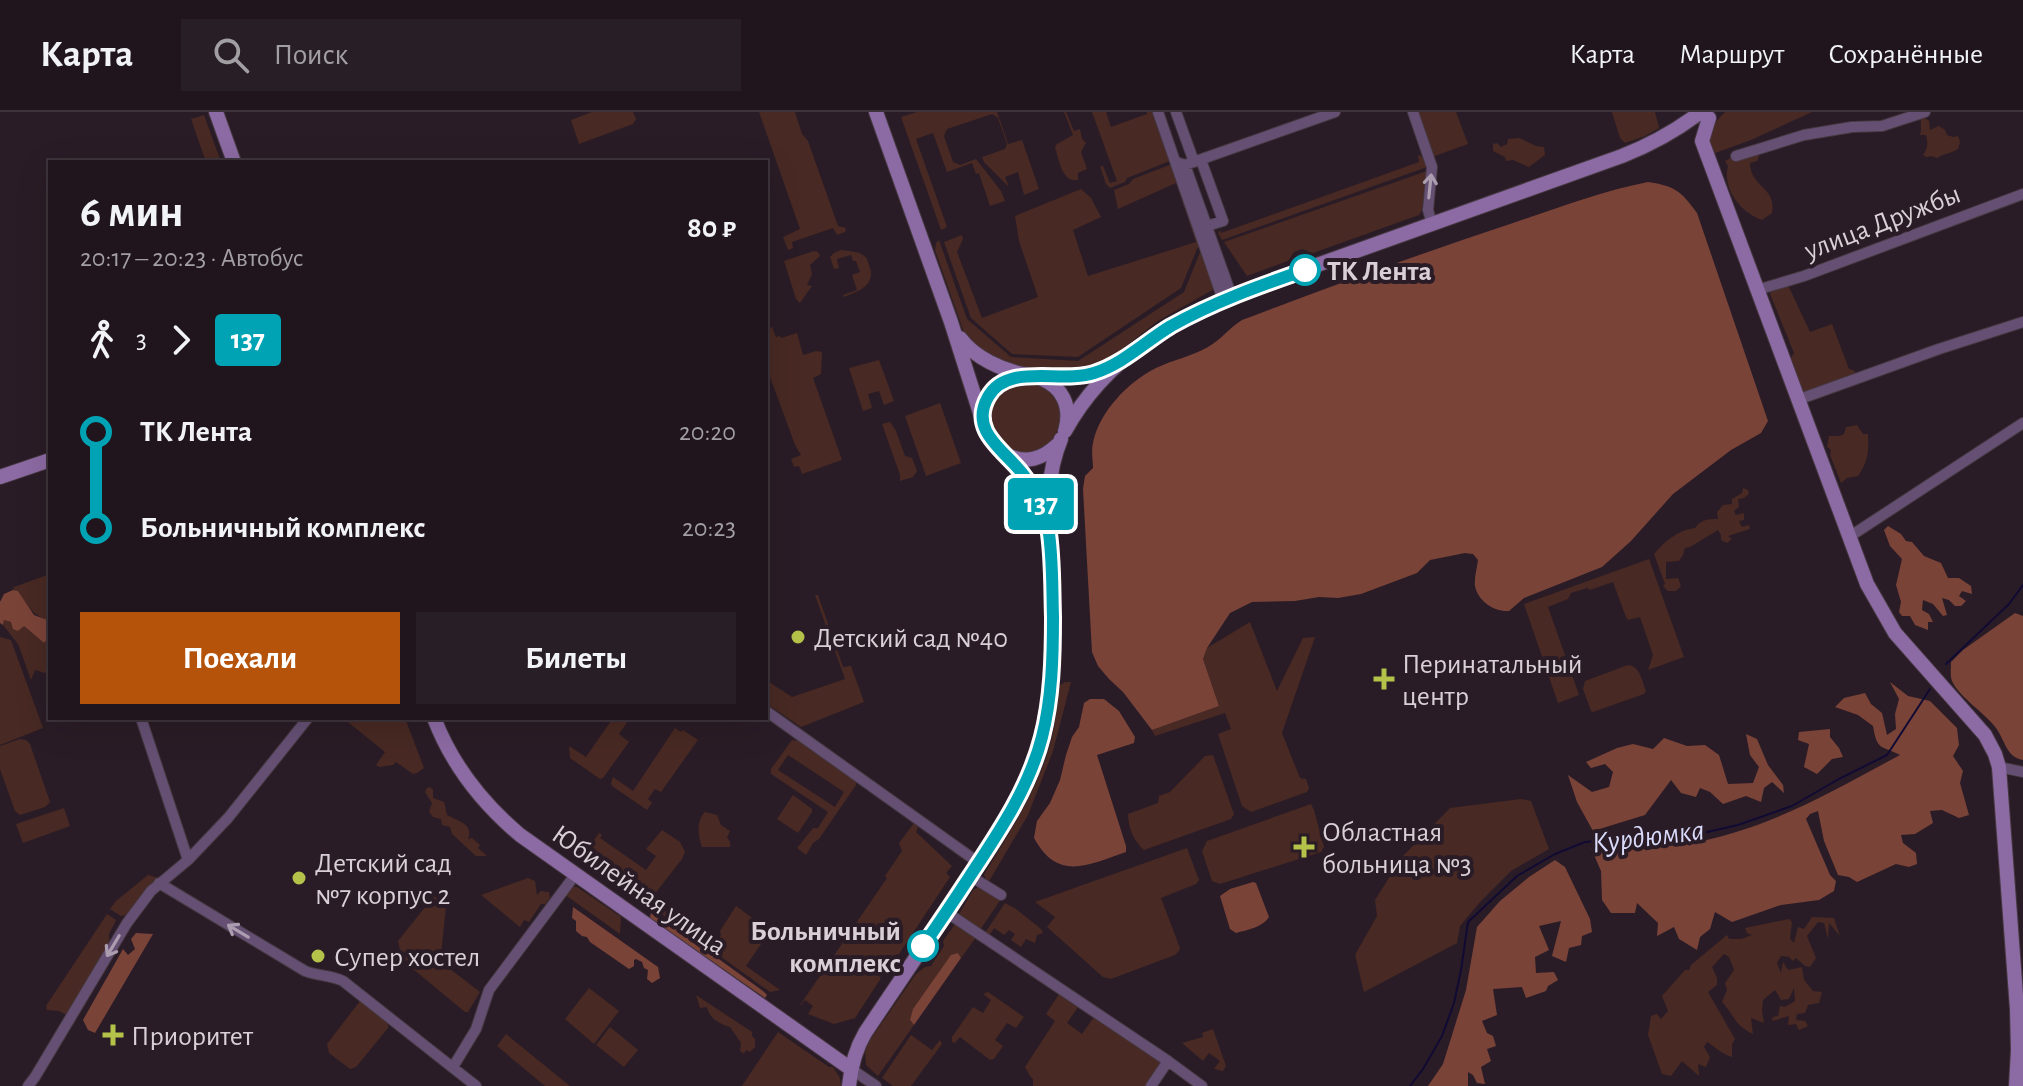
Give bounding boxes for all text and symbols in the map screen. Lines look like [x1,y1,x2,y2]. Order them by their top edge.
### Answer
search box [181,19,741,91]
icon: search [209,33,253,77]
text: Карта [40,36,133,74]
text: Поиск [273,40,348,70]
text: Карта [1569,41,1635,69]
text: Маршрут [1679,41,1784,69]
text: Сохранённые [1828,41,1983,69]
one-way arrow [1423,173,1438,200]
street label: улица Дружбы [1800,180,1964,266]
text: 6 мин [80,191,184,235]
text: 80 ₽ [687,213,736,243]
text: 20:17 – 20:23 · Автобус [80,245,303,271]
marker: ТК Лента [1290,255,1320,285]
place label: ТК Лента [1327,258,1432,286]
icon: walk [80,318,124,362]
icon: forward [159,318,203,362]
text: 137 [231,326,265,354]
text: 3 [136,327,147,353]
text: ТК Лента [140,417,252,447]
text: 20:20 [679,419,736,445]
line badge: 137 [995,478,1087,530]
text: 137 [1024,490,1058,518]
text: Больничный комплекс [140,513,426,543]
text: 20:23 [682,515,736,541]
button: Поехали [80,612,400,704]
button: Билеты [416,612,736,704]
place label: Детский сад №40 [814,625,1008,653]
marker: Детский сад №40 [789,628,807,646]
place label: Перинатальный центр [1402,651,1583,711]
marker: Перинатальный центр [1373,668,1395,690]
water label: Курдюмка [1590,815,1706,859]
place label: Областная больница №3 [1322,819,1472,879]
street label: Юбилейная улица [547,820,731,961]
marker: Областная больница №3 [1293,836,1315,858]
place label: Детский сад №7 корпус 2 [315,850,452,910]
marker: Детский сад №7 корпус 2 [290,869,308,887]
place label: Больничный комплекс [750,918,901,978]
one-way arrow [227,923,250,939]
marker: Больничный комплекс [908,931,938,961]
one-way arrow [105,934,121,957]
place label: Супер хостел [334,944,480,972]
marker: Супер хостел [309,947,327,965]
place label: Приоритет [131,1023,254,1051]
marker: Приоритет [102,1024,124,1046]

